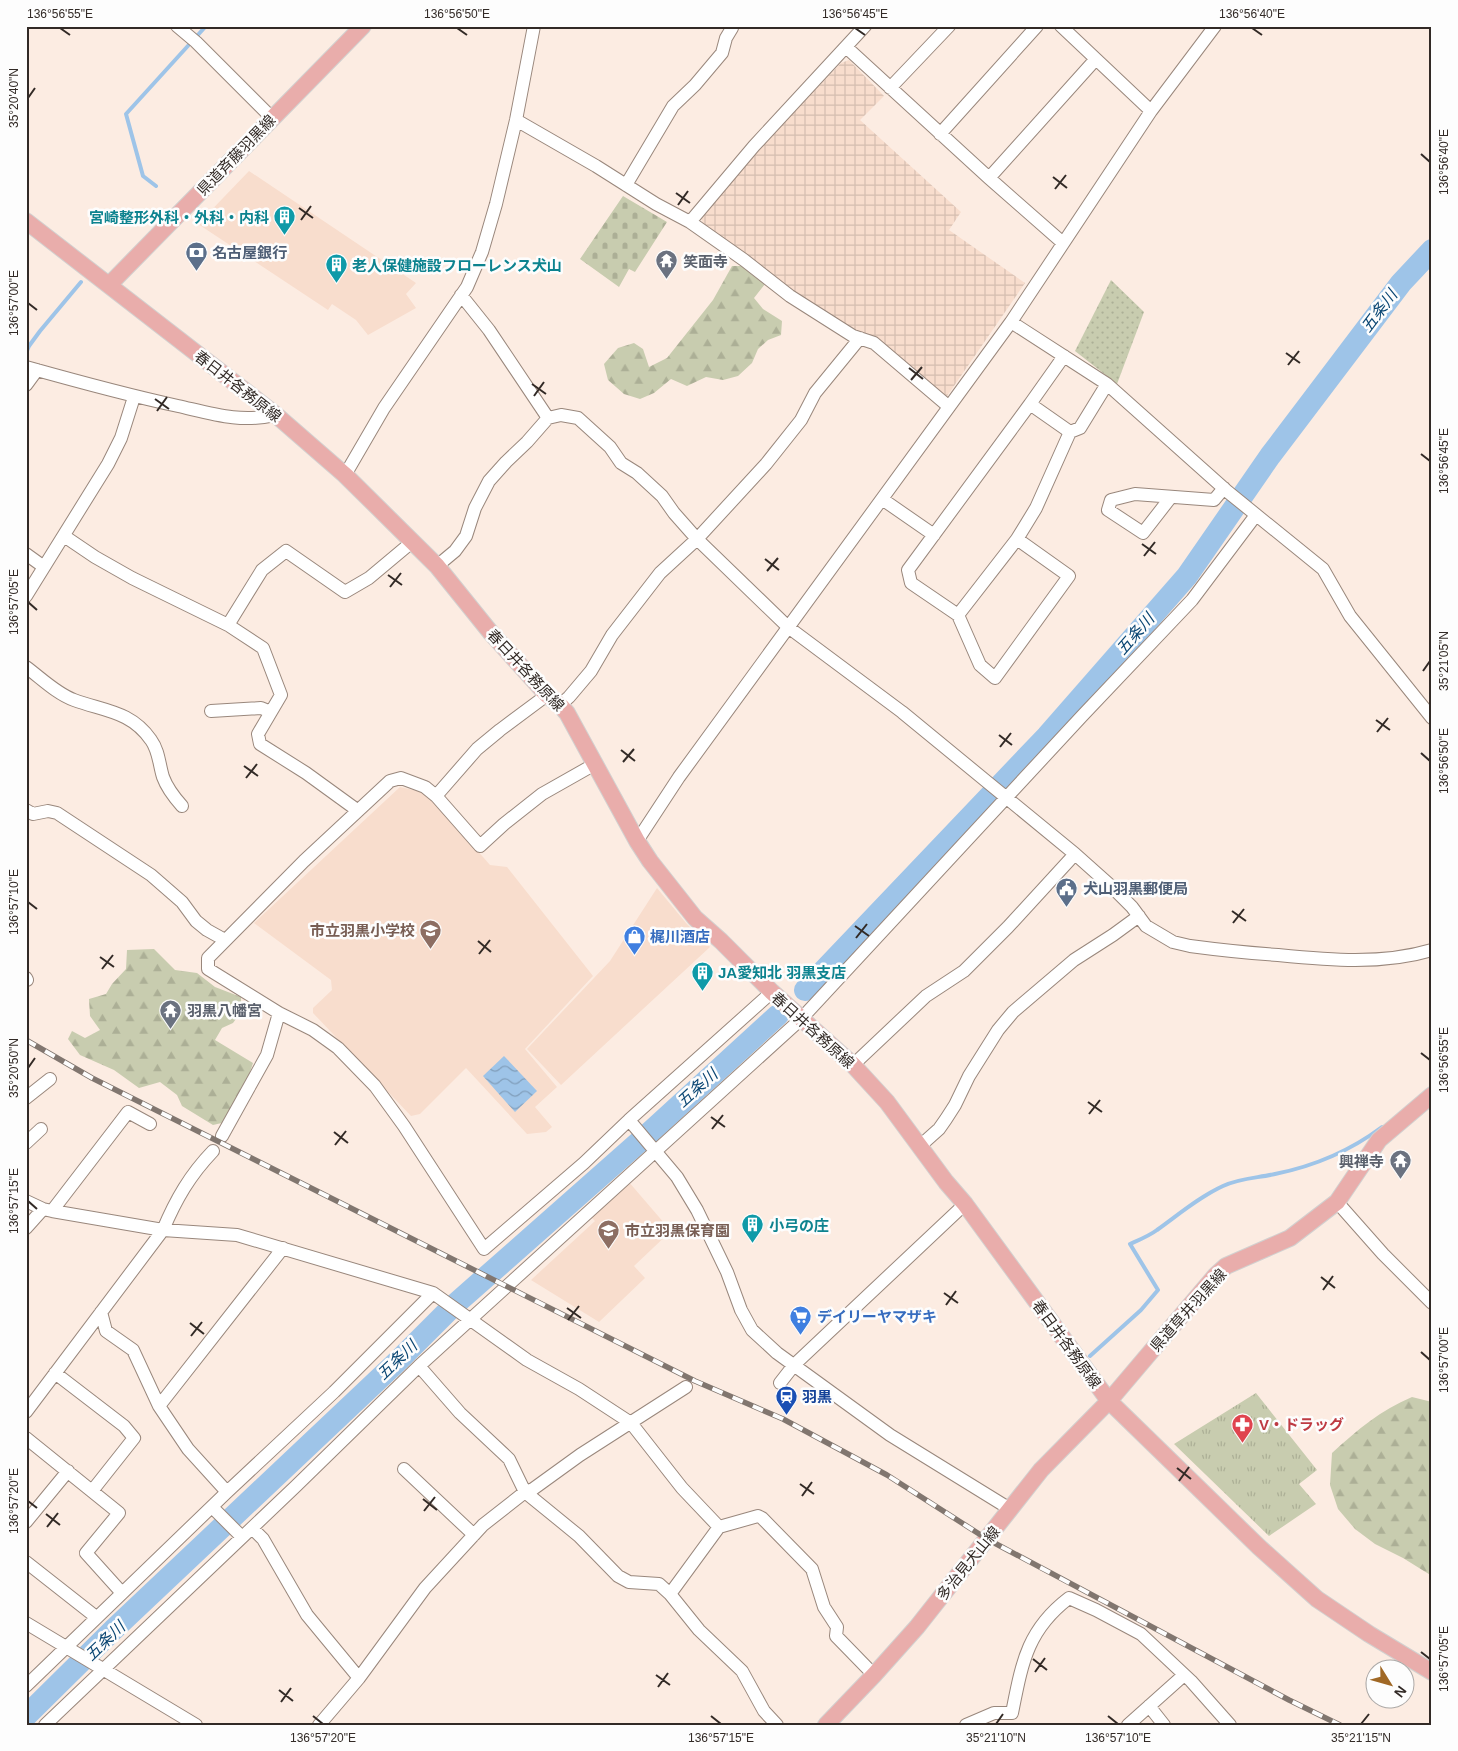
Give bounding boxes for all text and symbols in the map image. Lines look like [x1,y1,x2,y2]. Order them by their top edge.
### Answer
text: 136°56'55"E [27,7,93,21]
text: 136°56'50"E [424,7,490,21]
text: 136°56'45"E [822,7,888,21]
text: 136°56'40"E [1219,7,1285,21]
text: 35°20'40"N [7,68,21,128]
street label: 県道斉藤羽黒線 [193,111,279,199]
text: 136°56'40"E [1437,129,1451,195]
building icon: 宮崎整形外科・外科・内科 [273,205,297,236]
place label: 宮崎整形外科・外科・内科 [89,209,269,226]
bank icon: 名古屋銀行 [184,240,208,271]
place label: 名古屋銀行 [212,244,287,261]
temple icon: 笑面寺 [655,249,679,280]
building icon: 老人保健施設フローレンス犬山 [324,253,348,284]
place label: 笑面寺 [683,253,728,270]
place label: 老人保健施設フローレンス犬山 [352,257,562,274]
text: 136°57'00"E [7,270,21,336]
water label: 五条川 [1358,285,1401,335]
street label: 春日井各務原線 [191,347,285,425]
text: 136°56'45"E [1437,428,1451,494]
text: 136°57'05"E [7,569,21,635]
water label: 五条川 [1113,609,1158,658]
street label: 春日井各務原線 [484,626,568,714]
text: 35°21'05"N [1437,631,1451,691]
text: 136°56'50"E [1437,728,1451,794]
text: 136°57'10"E [7,869,21,935]
public building icon: 犬山羽黒郵便局 [1055,876,1079,907]
place label: 犬山羽黒郵便局 [1083,880,1188,897]
school or university icon: 市立羽黒小学校 [419,918,443,949]
place label: 市立羽黒小学校 [310,922,415,939]
shop icon: 梶川酒店 [622,924,646,955]
place label: 梶川酒店 [650,928,710,945]
building icon: JA愛知北 羽黒支店 [690,960,714,991]
place label: JA愛知北 羽黒支店 [718,964,846,981]
street label: 春日井各務原線 [768,989,858,1071]
temple icon: 羽黒八幡宮 [159,998,183,1029]
place label: 羽黒八幡宮 [187,1002,262,1019]
text: 136°56'55"E [1437,1027,1451,1093]
text: 35°20'50"N [7,1038,21,1098]
water label: 五条川 [673,1064,722,1110]
temple icon: 興禅寺 [1388,1149,1412,1180]
place label: 興禅寺 [1339,1153,1384,1170]
text: 136°57'15"E [7,1168,21,1234]
building icon: 小弓の庄 [741,1213,765,1244]
place label: 小弓の庄 [769,1217,829,1234]
school or university icon: 市立羽黒保育園 [597,1218,621,1249]
place label: 市立羽黒保育園 [625,1222,730,1239]
street label: 県道草井羽黒線 [1147,1265,1229,1355]
street label: 春日井各務原線 [1029,1297,1105,1391]
supermarket icon: デイリーヤマザキ [789,1304,813,1335]
place label: デイリーヤマザキ [817,1308,937,1325]
text: 136°57'00"E [1437,1327,1451,1393]
water label: 五条川 [374,1336,422,1383]
station icon: 羽黒 [774,1384,798,1415]
place label: 羽黒 [802,1388,832,1405]
pharmacy icon: V・ドラッグ [1231,1412,1255,1443]
place label: V・ドラッグ [1259,1416,1344,1433]
text: 136°57'20"E [7,1468,21,1534]
street label: 多治見犬山線 [933,1523,1003,1603]
water label: 五条川 [82,1617,130,1664]
text: 136°57'05"E [1437,1626,1451,1692]
north arrow [1366,1658,1416,1708]
text: N [1391,1683,1410,1701]
text: 136°57'20"E [290,1731,356,1745]
text: 136°57'15"E [688,1731,754,1745]
text: 35°21'10"N [966,1731,1026,1745]
text: 136°57'10"E [1085,1731,1151,1745]
text: 35°21'15"N [1331,1731,1391,1745]

